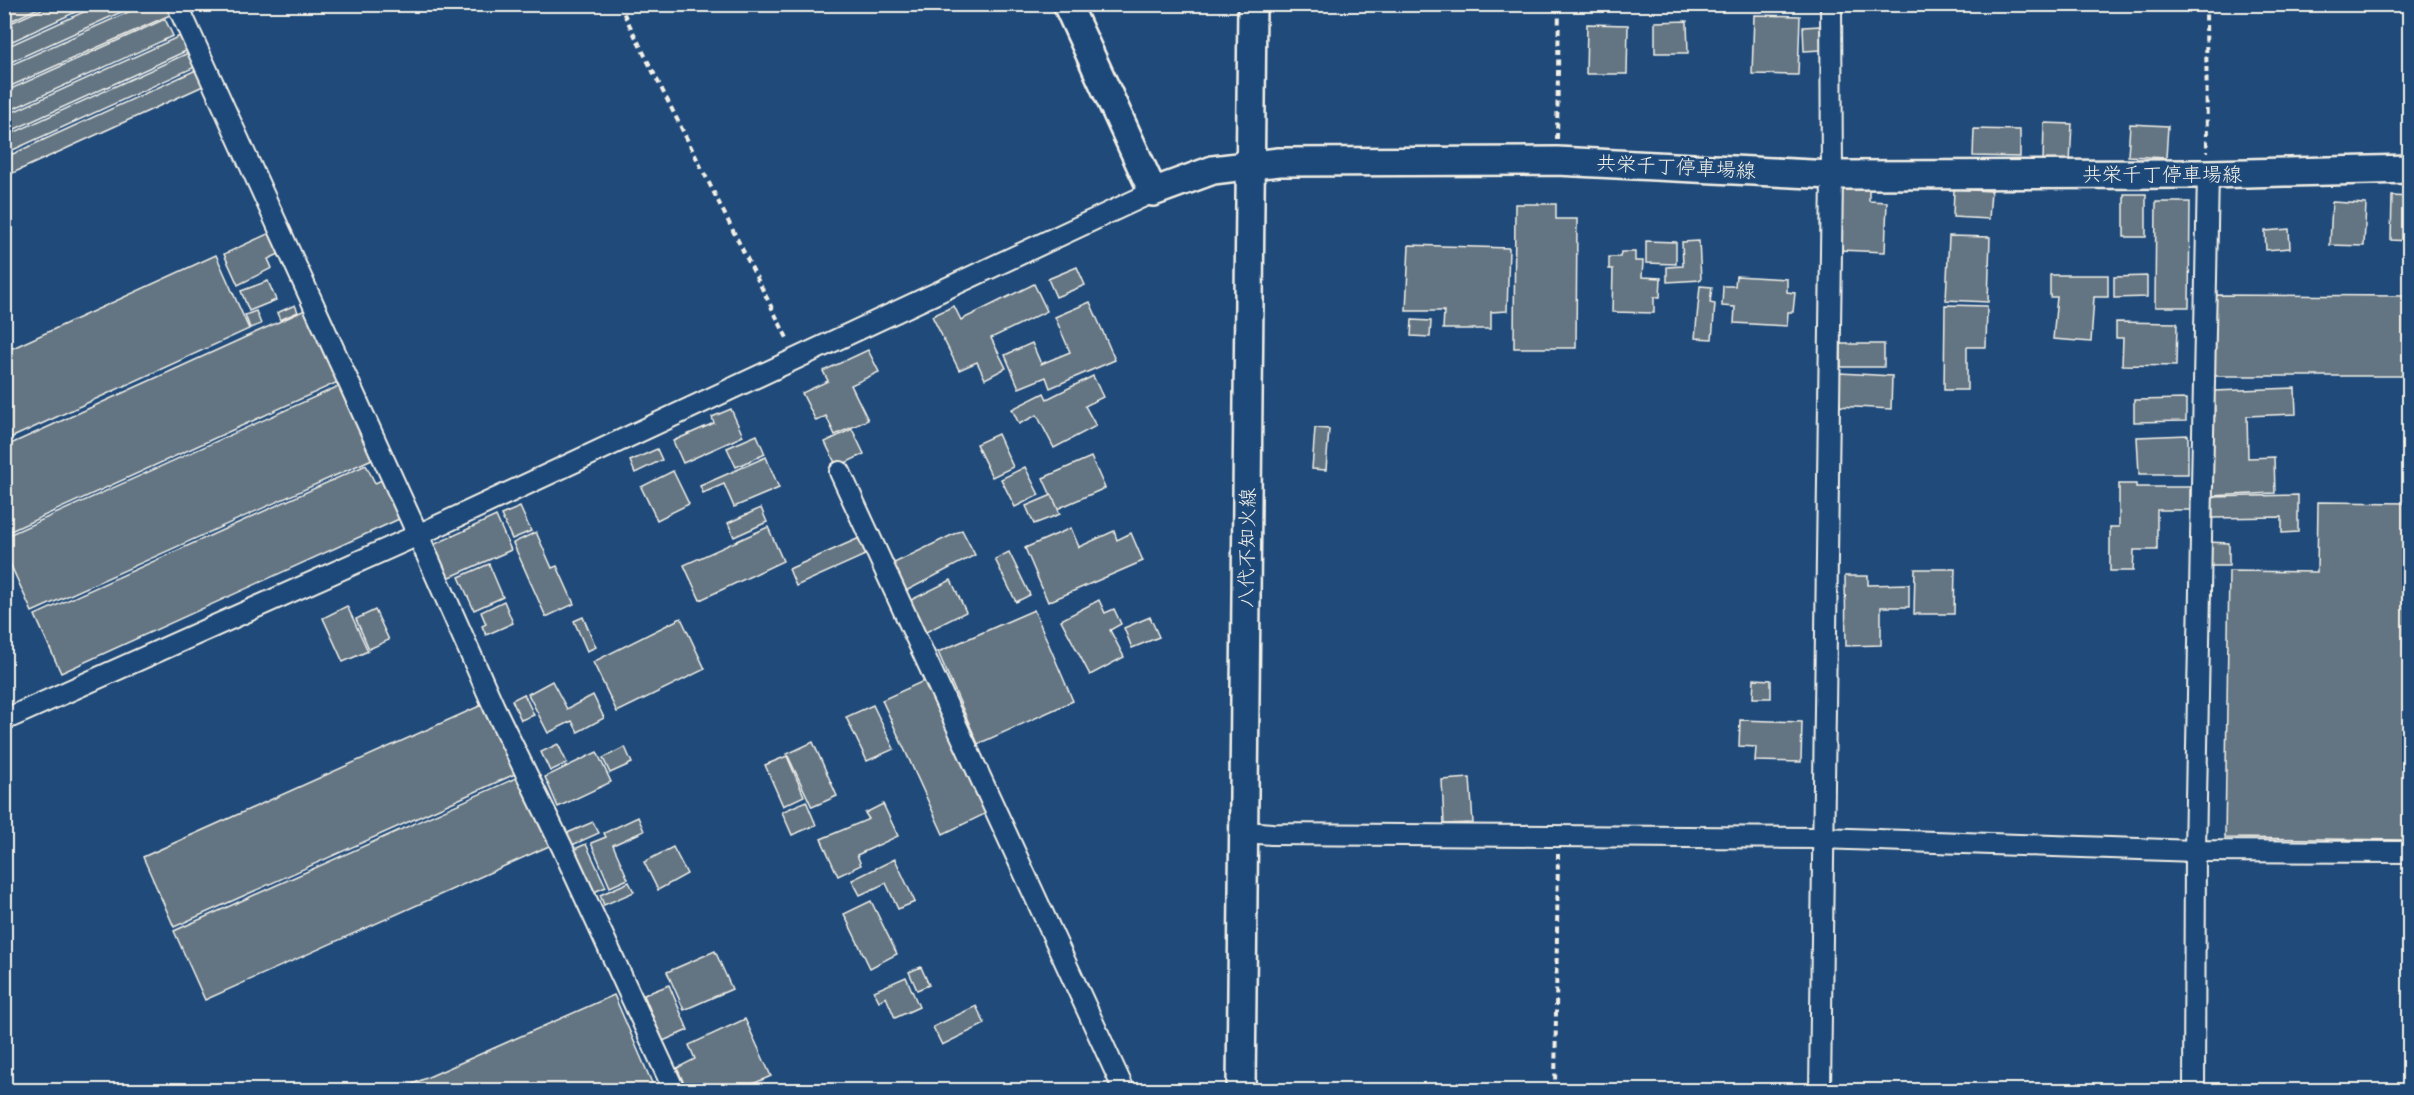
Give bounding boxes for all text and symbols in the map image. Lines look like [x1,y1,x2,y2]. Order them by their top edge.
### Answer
street label: 共栄千丁停車場線 [1596,151,1756,183]
street label: 共栄千丁停車場線 [2082,163,2242,186]
street label: 八代不知火線 [1234,488,1260,608]

